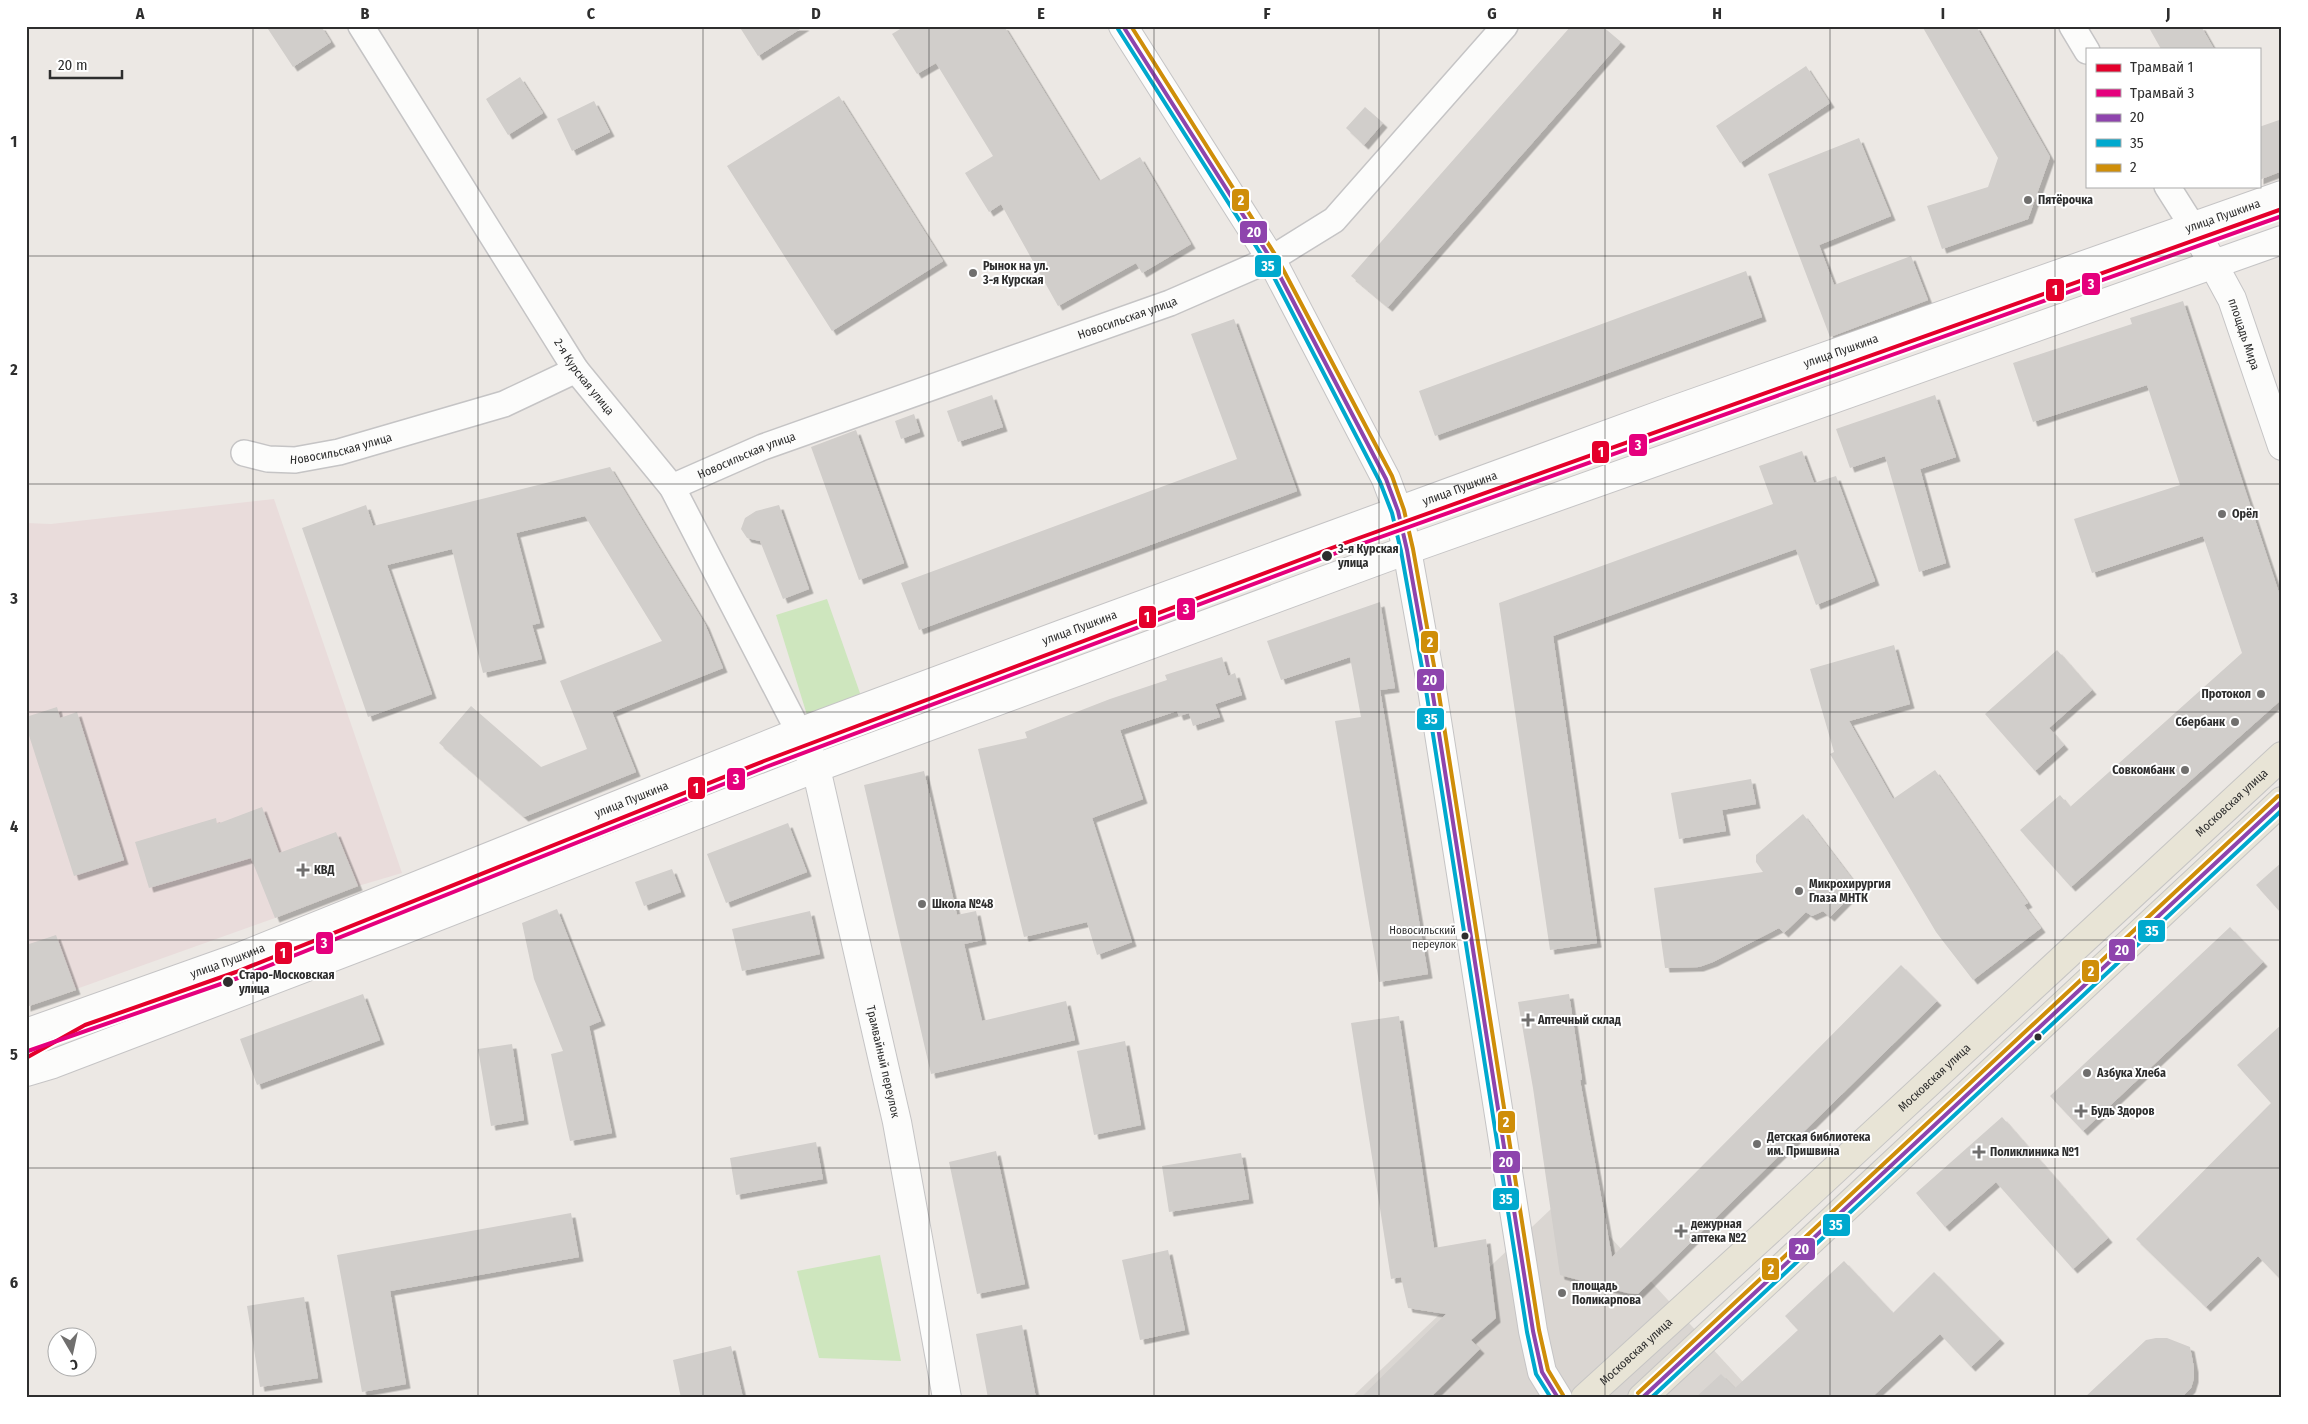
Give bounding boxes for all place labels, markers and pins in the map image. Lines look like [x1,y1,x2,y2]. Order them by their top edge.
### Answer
place label: Пятёрочка [2038,193,2093,207]
marker: Пятёрочка [2022,194,2034,206]
place label: Рынок на ул. 3-я Курская [982,259,1048,287]
marker: Рынок на ул. 3-я Курская [967,267,979,279]
place label: Орёл [2232,507,2258,521]
marker: Орёл [2216,508,2228,520]
place label: 3-я Курская улица [1337,542,1399,570]
marker: 3-я Курская улица [1320,549,1334,563]
place label: Протокол [2202,687,2251,701]
marker: Протокол [2255,688,2267,700]
place label: Сбербанк [2176,715,2226,729]
marker: Сбербанк [2229,716,2241,728]
place label: Совкомбанк [2112,763,2176,777]
marker: Совкомбанк [2179,764,2191,776]
marker: КВД [296,863,310,877]
place label: КВД [314,863,335,877]
place label: Микрохирургия Глаза МНТК [1809,877,1891,905]
marker: Микрохирургия Глаза МНТК [1793,885,1805,897]
place label: Школа №48 [932,897,994,911]
marker: Школа №48 [916,898,928,910]
place label: Новосильский переулок [1389,924,1457,951]
marker: Новосильский переулок [1460,931,1470,941]
place label: Старо-Московская улица [238,968,335,996]
marker: Старо-Московская улица [221,975,235,989]
place label: Аптечный склад [1537,1013,1621,1027]
marker: Аптечный склад [1522,1014,1534,1026]
unlabelled marker [2033,1032,2043,1042]
place label: Азбука Хлеба [2096,1066,2166,1080]
marker: Азбука Хлеба [2081,1067,2093,1079]
place label: Будь Здоров [2091,1104,2155,1118]
marker: Будь Здоров [2075,1105,2087,1117]
place label: Детская библиотека им. Пришвина [1766,1130,1871,1158]
marker: Детская библиотека им. Пришвина [1751,1138,1763,1150]
marker: Поликлиника №1 [1972,1145,1986,1159]
place label: Поликлиника №1 [1990,1145,2079,1159]
place label: дежурная аптека №2 [1690,1217,1747,1245]
marker: дежурная аптека №2 [1675,1225,1687,1237]
place label: площадь Поликарпова [1572,1279,1641,1307]
marker: площадь Поликарпова [1556,1287,1568,1299]

